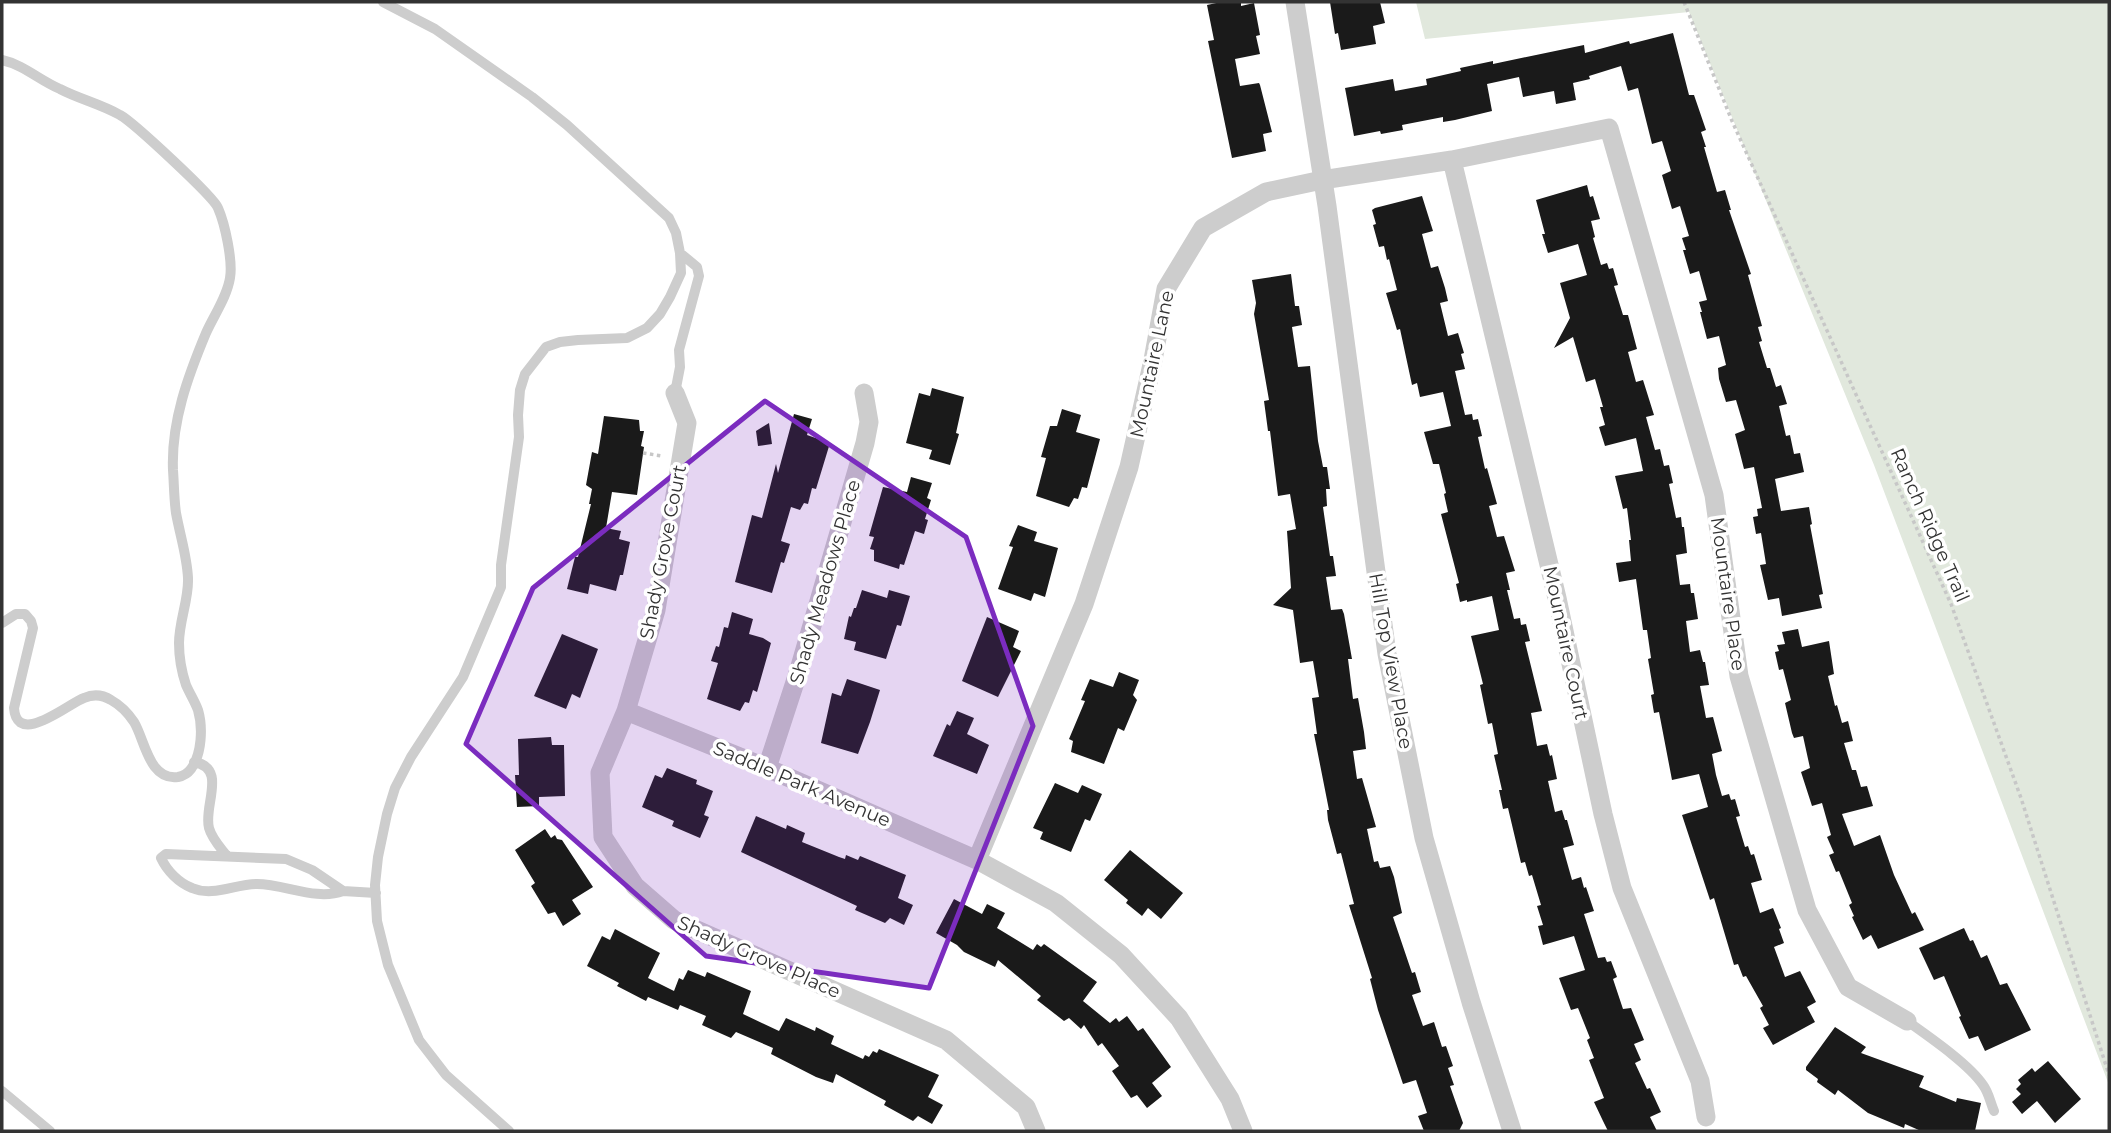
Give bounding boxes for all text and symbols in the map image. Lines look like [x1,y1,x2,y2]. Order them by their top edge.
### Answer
street label: Mountaire Lane [1125,288,1179,440]
street label: Ranch Ridge Trail [1886,444,1974,606]
street label: Shady Grove Court [635,462,691,641]
street label: Shady Meadows Place [785,477,865,687]
street label: Mountaire Place [1706,516,1750,672]
street label: Mountaire Court [1538,564,1594,722]
street label: Hill Top View Place [1364,571,1418,751]
street label: Saddle Park Avenue [710,736,894,832]
street label: Shady Grove Place [674,911,844,1003]

